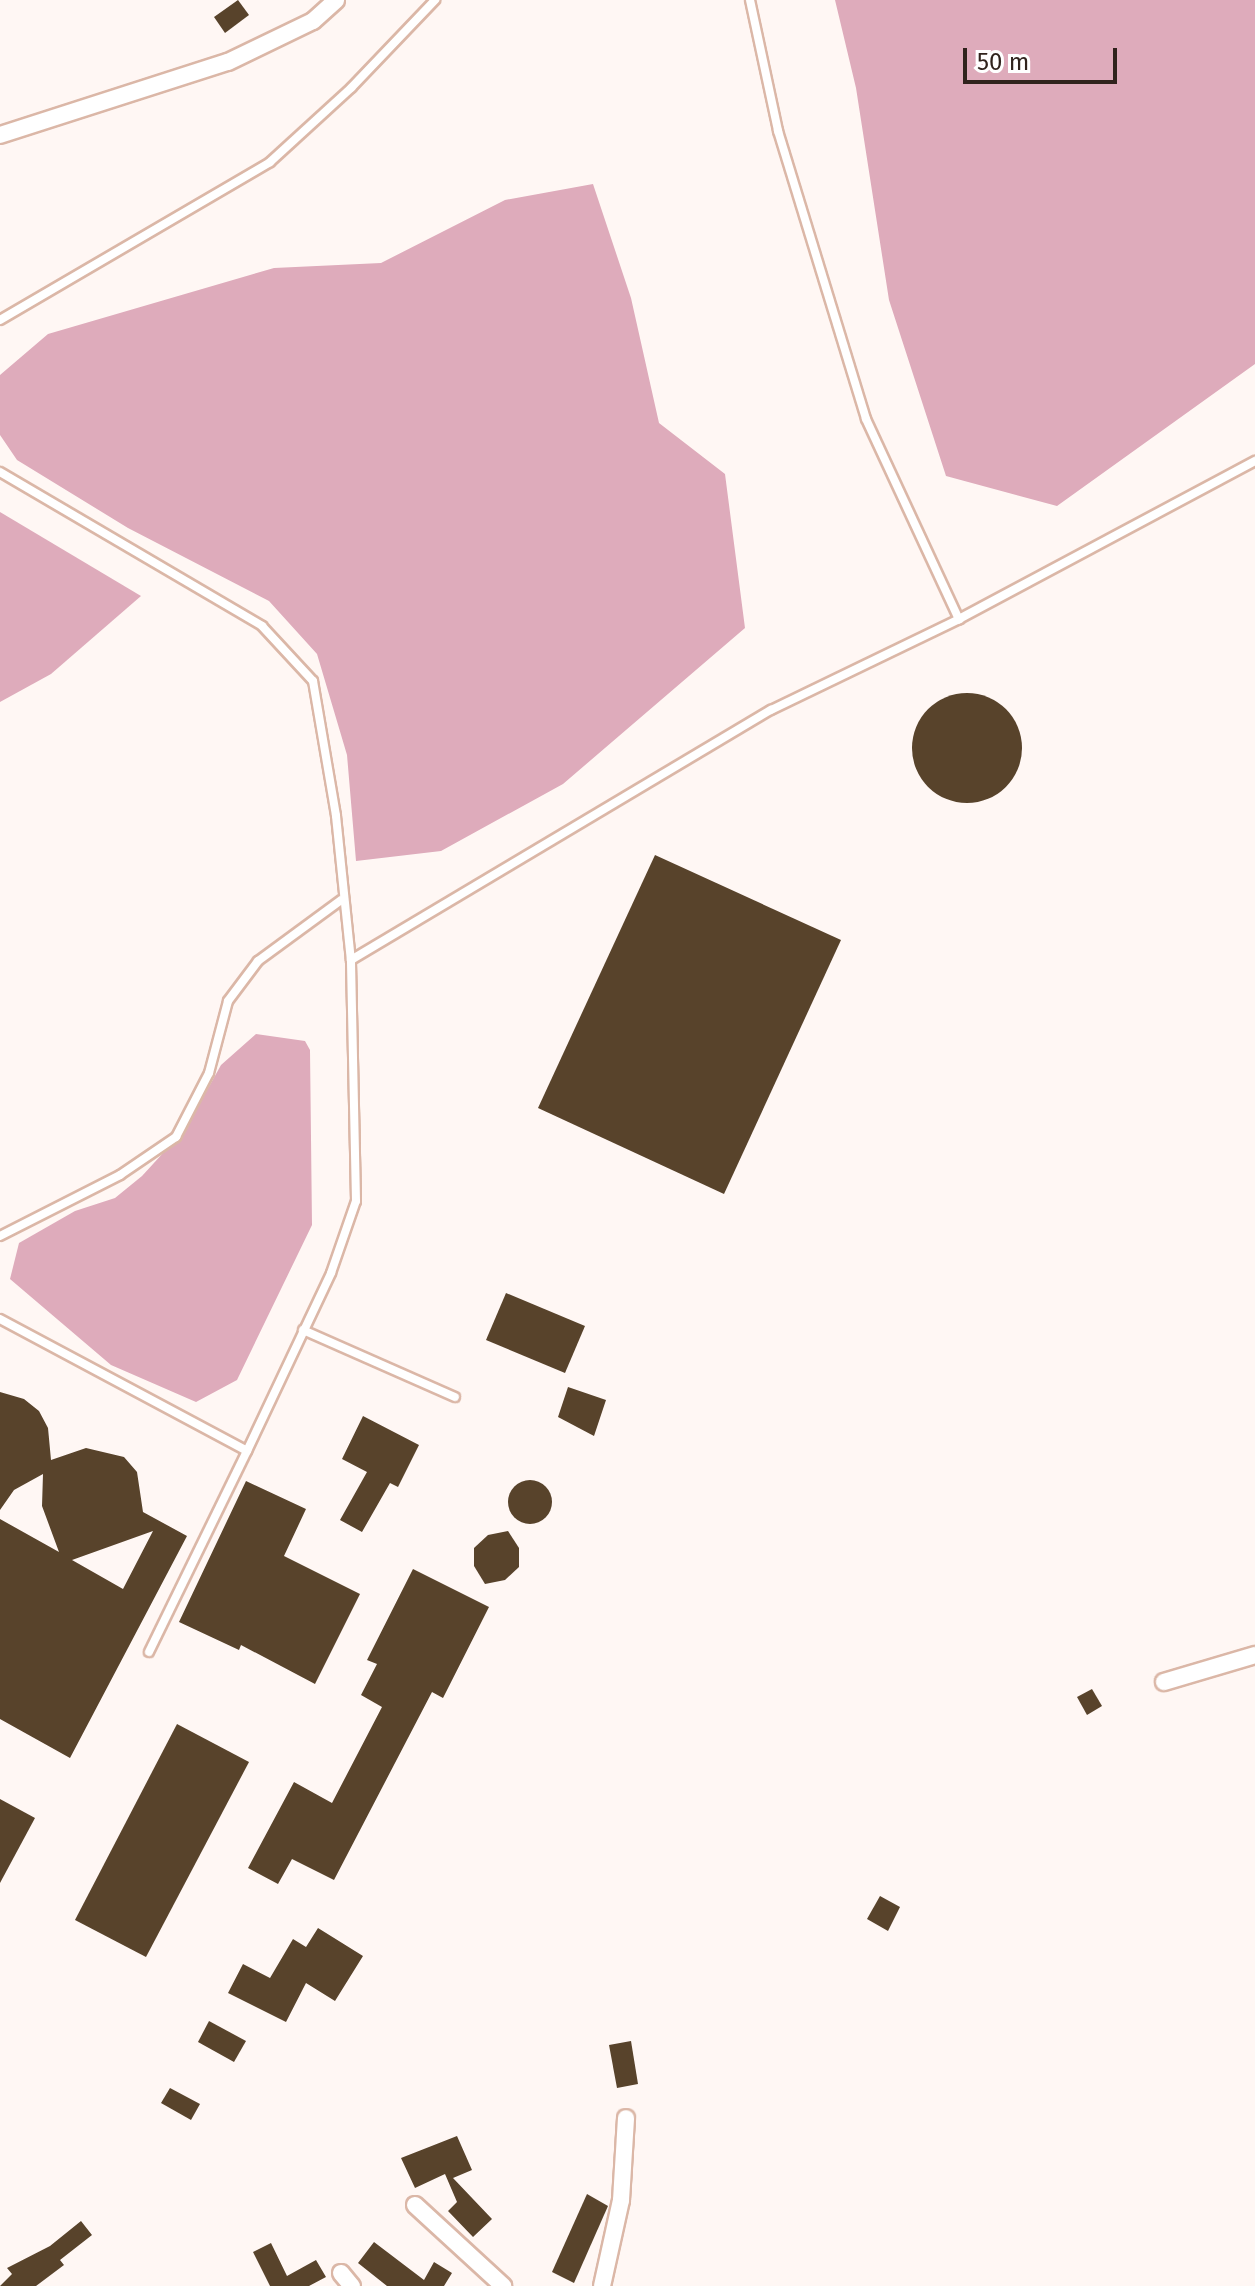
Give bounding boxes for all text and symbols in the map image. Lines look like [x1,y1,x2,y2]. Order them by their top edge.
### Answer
scale bar [967,32,1121,82]
text: 50 m [977,48,1029,76]

